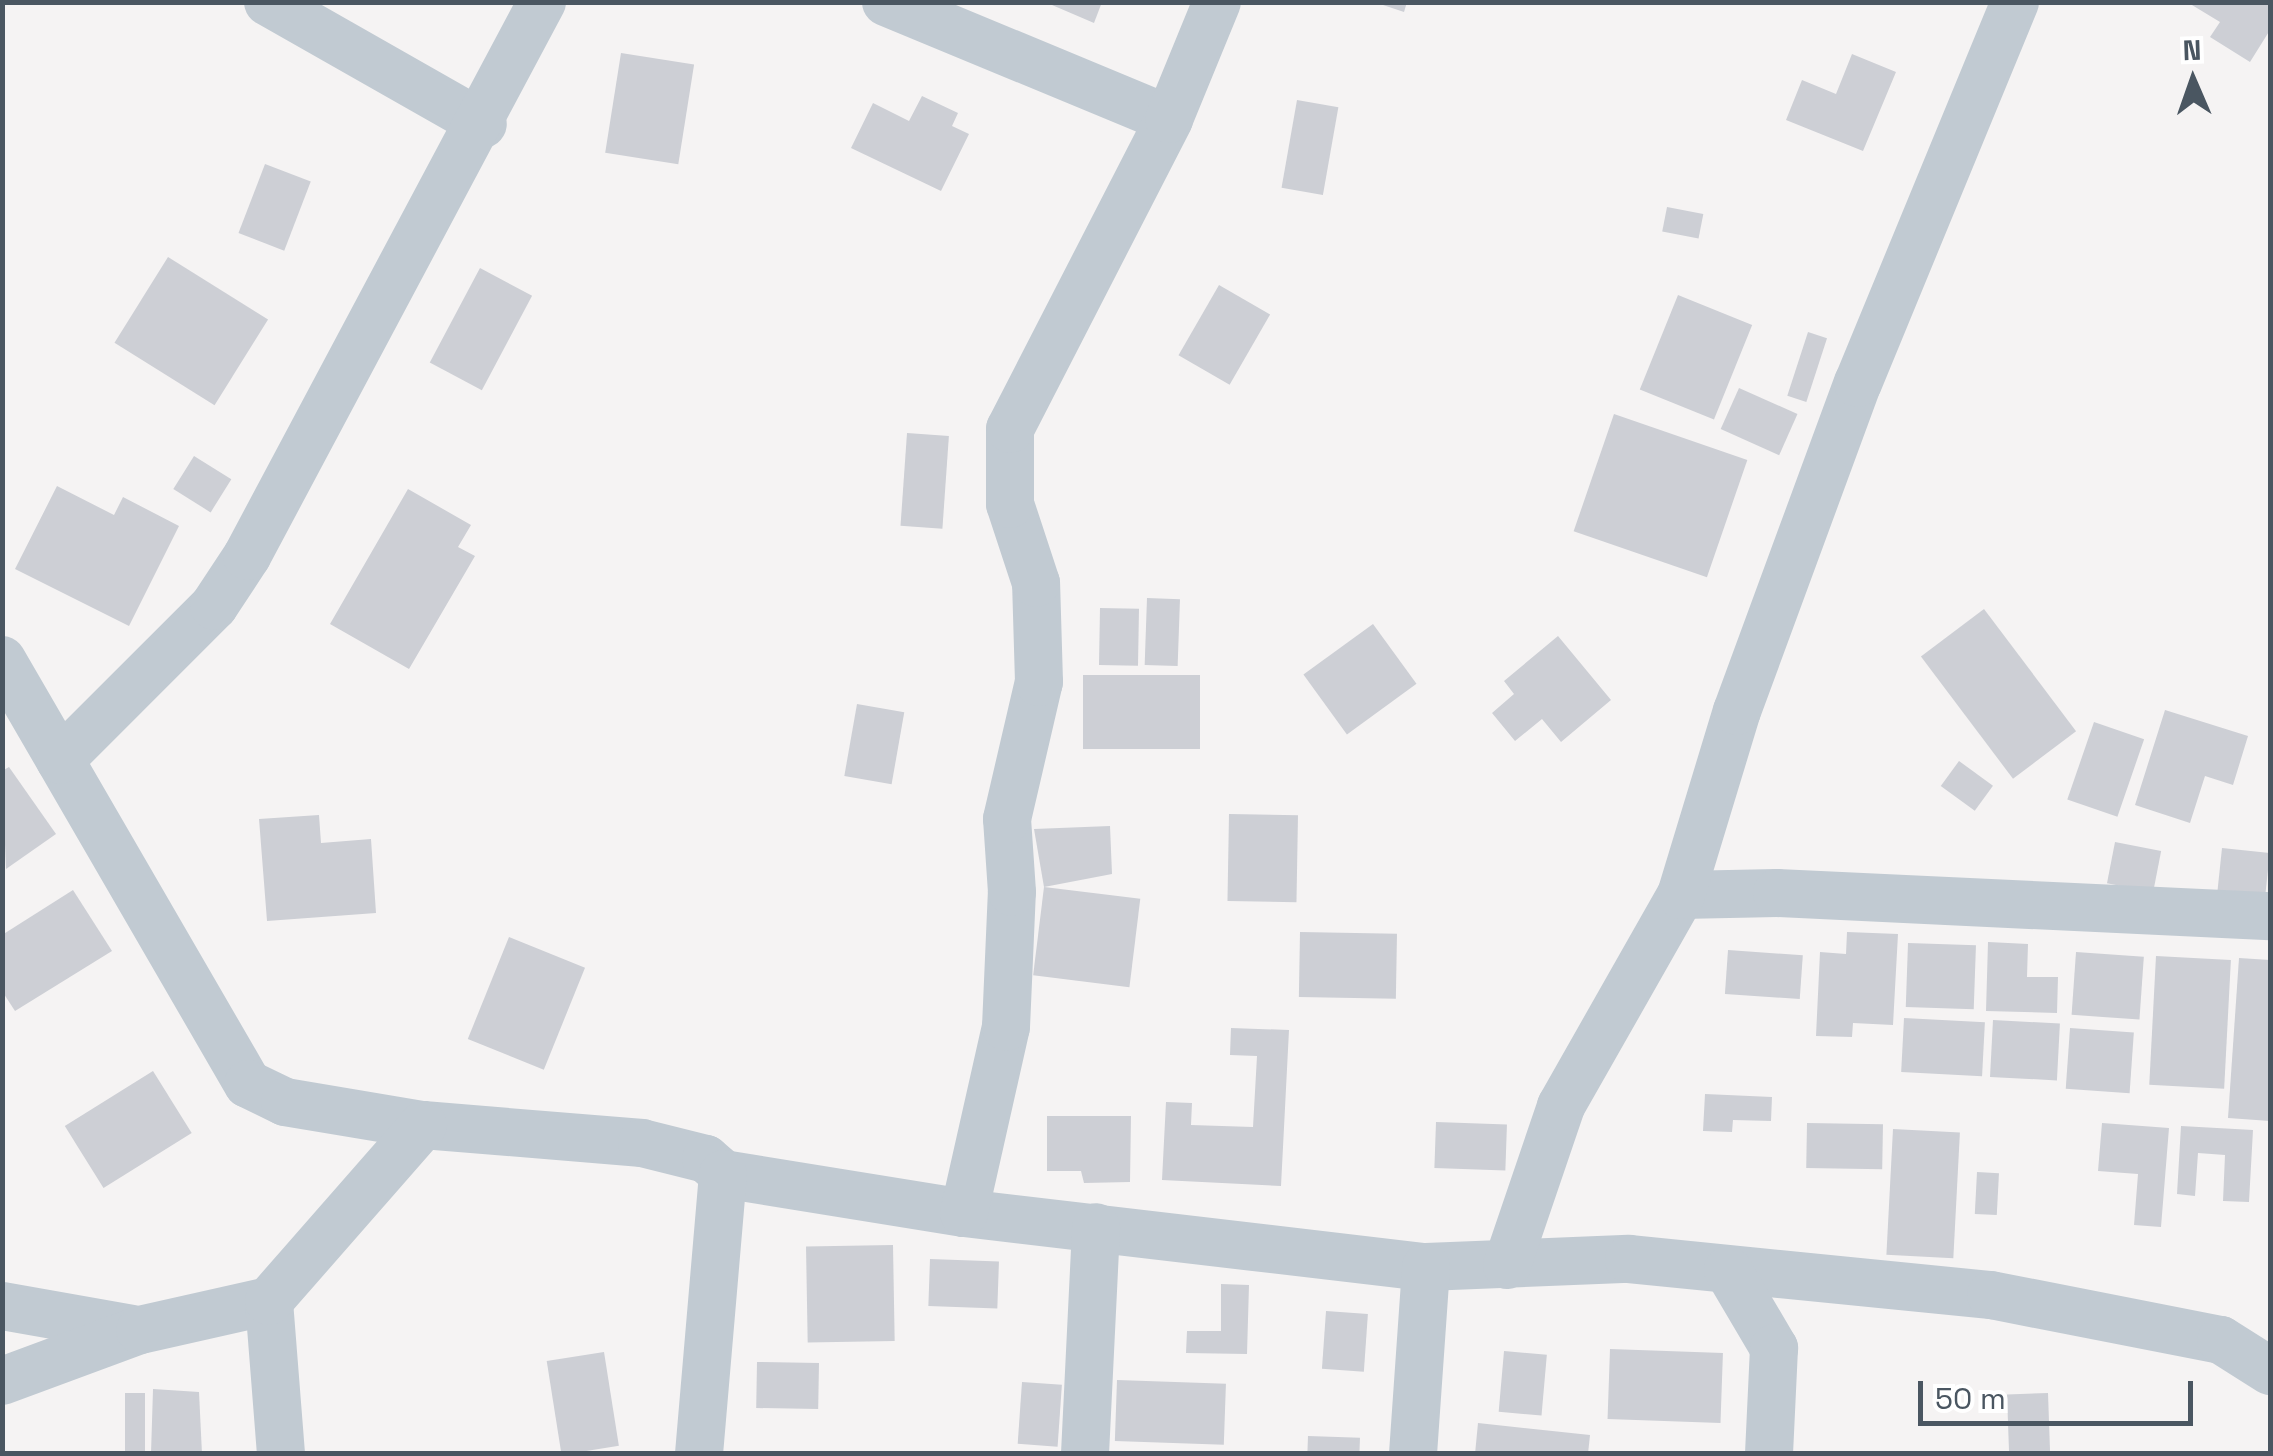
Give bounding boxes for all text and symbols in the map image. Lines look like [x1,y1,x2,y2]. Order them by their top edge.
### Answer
north arrow [2143,30,2243,130]
text: N [2182,32,2202,68]
scale bar [1923,1361,2198,1423]
text: 50 m [1935,1379,2006,1418]

